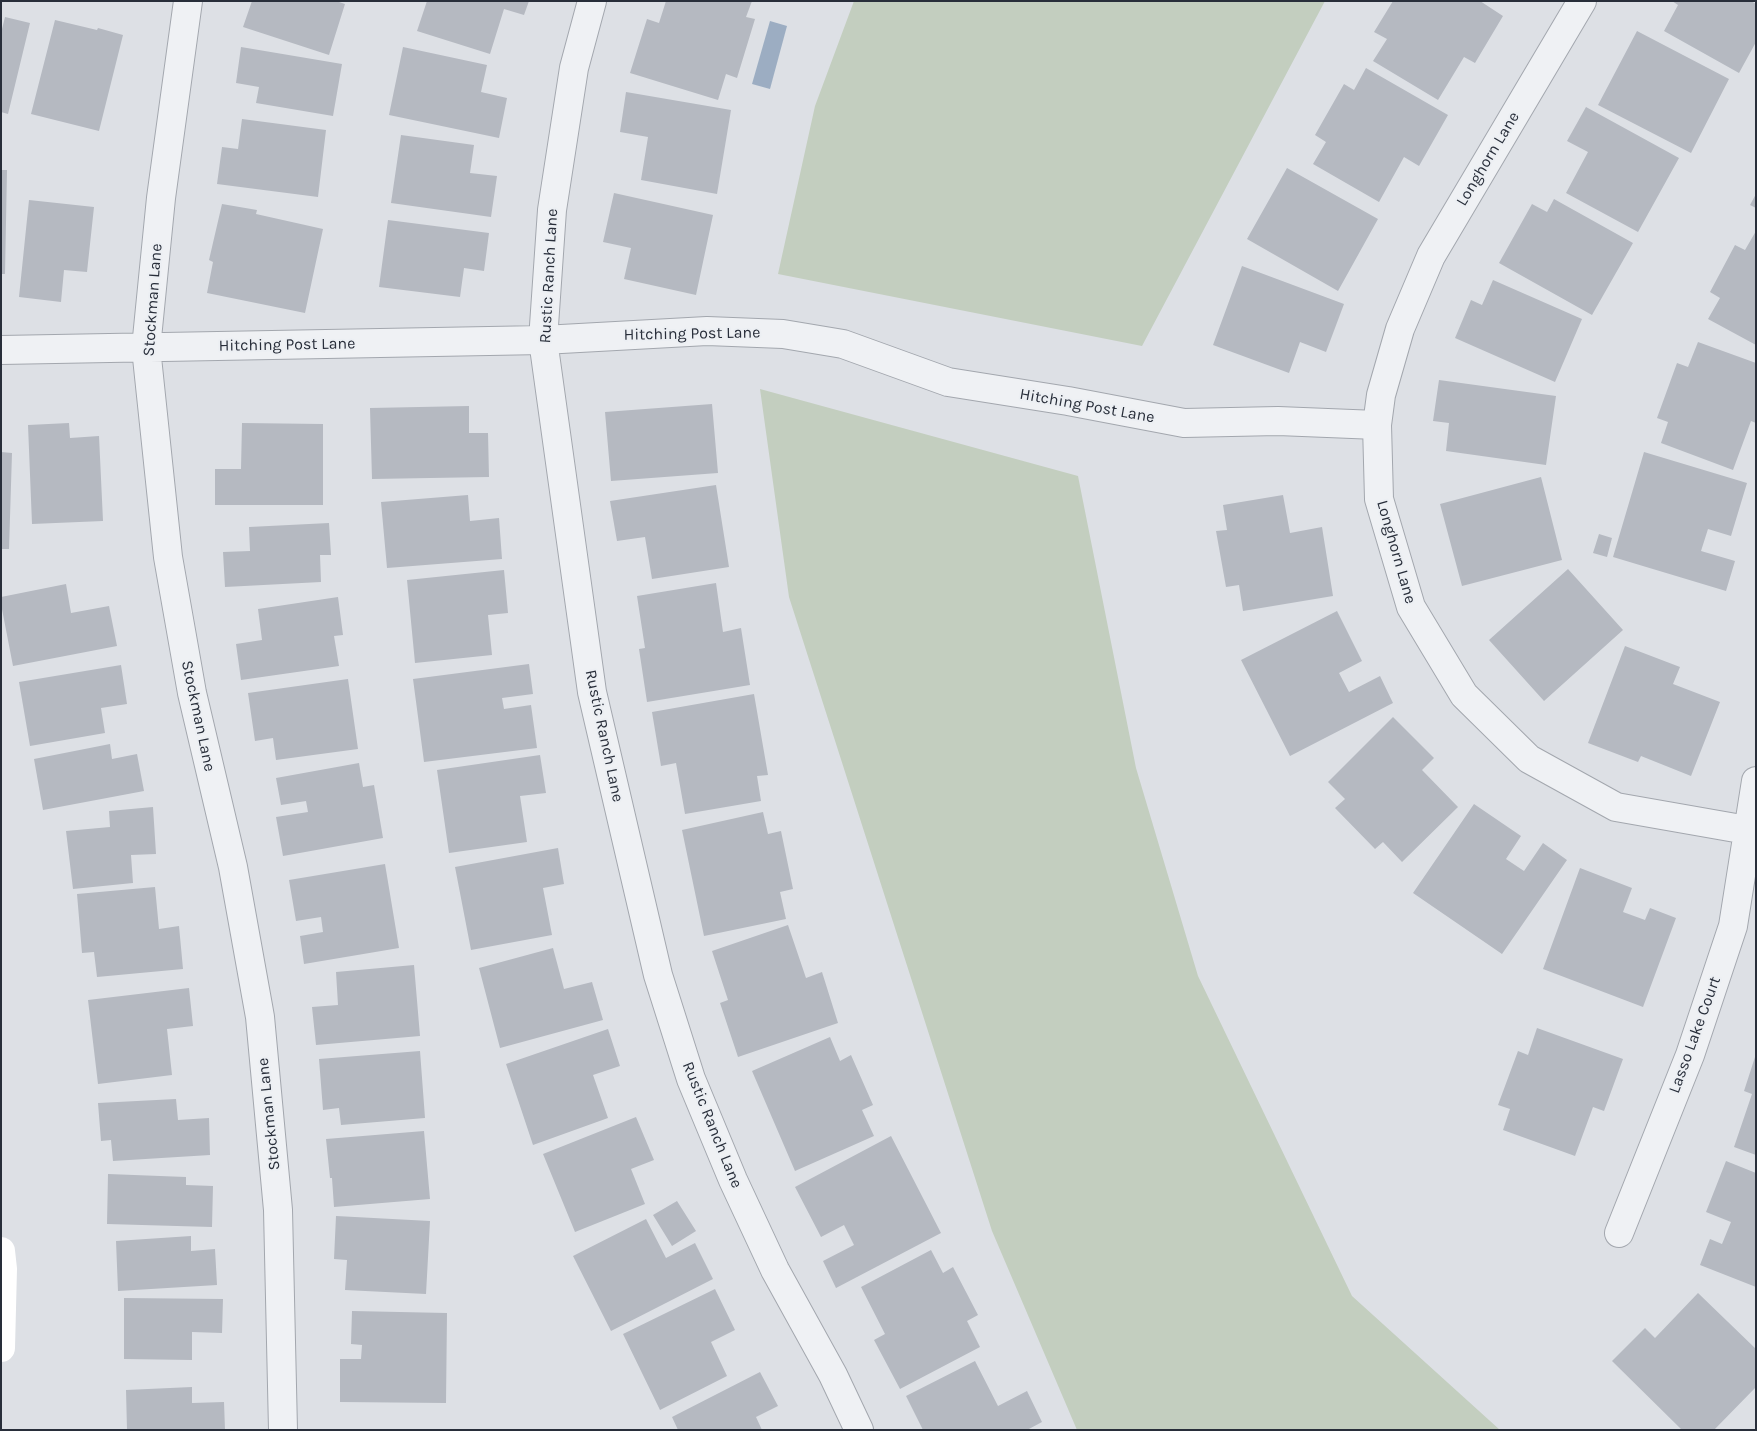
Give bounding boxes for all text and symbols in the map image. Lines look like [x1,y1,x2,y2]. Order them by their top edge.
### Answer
street label: Longhorn Lane [1452,108,1524,210]
street label: Rustic Ranch Lane [536,208,562,344]
street label: Stockman Lane [139,243,167,357]
street label: Hitching Post Lane [624,323,760,345]
street label: Hitching Post Lane [219,334,355,356]
street label: Hitching Post Lane [1018,385,1156,427]
street label: Longhorn Lane [1372,498,1420,606]
street label: Stockman Lane [177,659,219,773]
street label: Rustic Ranch Lane [581,668,627,804]
street label: Lasso Lake Court [1665,974,1725,1096]
street label: Stockman Lane [254,1057,284,1171]
street label: Rustic Ranch Lane [678,1059,746,1191]

